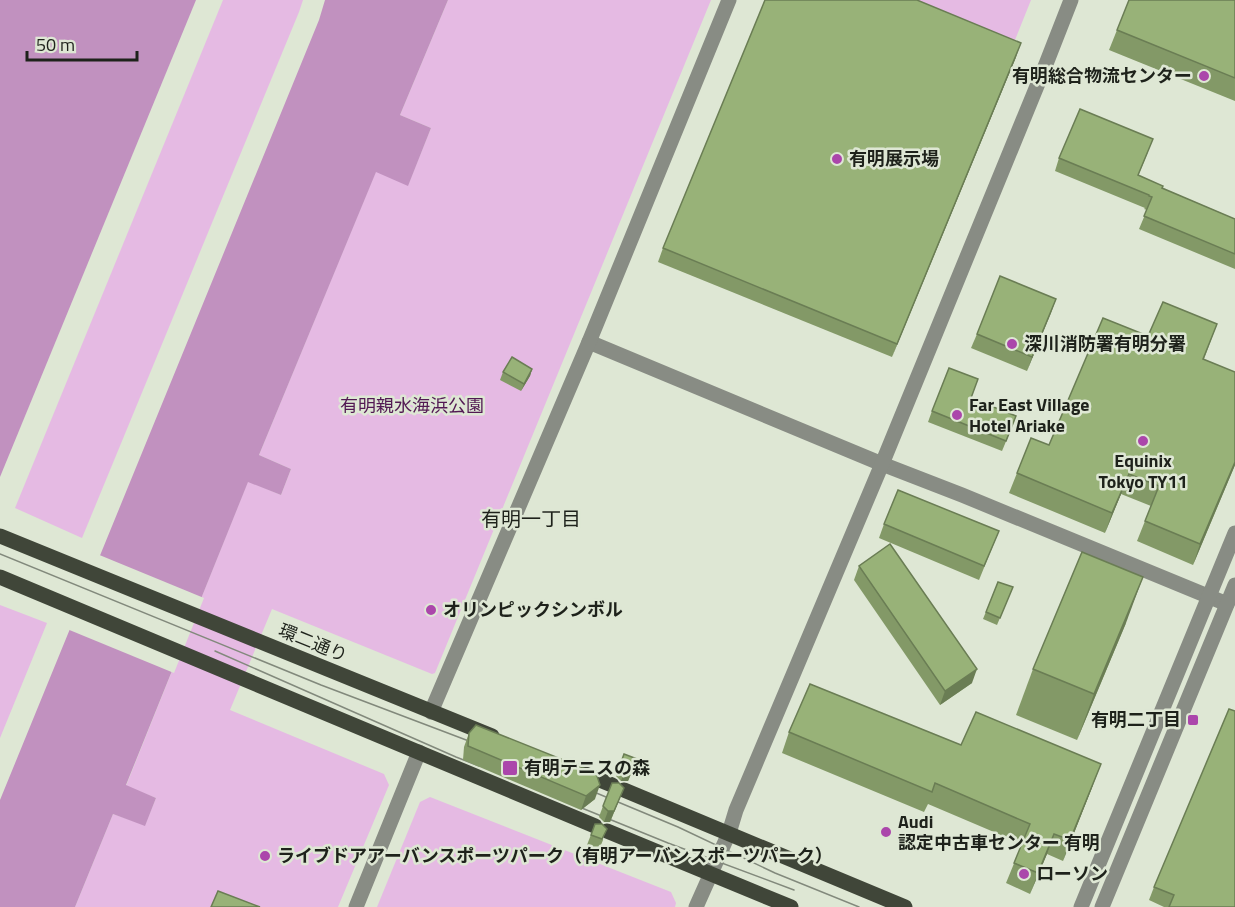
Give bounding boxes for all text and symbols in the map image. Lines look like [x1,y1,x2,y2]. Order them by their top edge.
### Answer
scale bar [27,24,136,62]
text: 50 m [36,31,75,58]
place label: 有明総合物流センター [1012,62,1192,89]
marker: 有明総合物流センター [1197,69,1211,83]
place label: 有明展示場 [849,145,939,172]
marker: 有明展示場 [830,152,844,166]
place label: 深川消防署有明分署 [1024,330,1186,357]
marker: 深川消防署有明分署 [1005,337,1019,351]
place label: Far East Village Hotel Ariake [969,391,1090,439]
park label: 有明親水海浜公園 [340,392,484,419]
marker: Far East Village Hotel Ariake [950,408,964,422]
marker: Equinix Tokyo TY11 [1136,434,1150,448]
place label: Equinix Tokyo TY11 [1098,447,1188,495]
district label: 有明一丁目 [481,503,581,534]
place label: オリンピックシンボル [443,596,623,623]
marker: オリンピックシンボル [424,603,438,617]
street label: 環二通り [275,617,352,669]
place label: 有明二丁目 [1091,706,1181,733]
marker: 有明二丁目 [1186,713,1200,727]
place label: 有明テニスの森 [524,754,650,781]
marker: 有明テニスの森 [501,759,519,777]
place label: Audi 認定中古車センター 有明 [898,808,1100,856]
marker: Audi 認定中古車センター 有明 [879,825,893,839]
place label: ライブドアアーバンスポーツパーク（有明アーバンスポーツパーク） [277,842,833,869]
marker: ライブドアアーバンスポーツパーク（有明アーバンスポーツパーク） [258,849,272,863]
place label: ローソン [1036,860,1108,887]
marker: ローソン [1017,867,1031,881]

